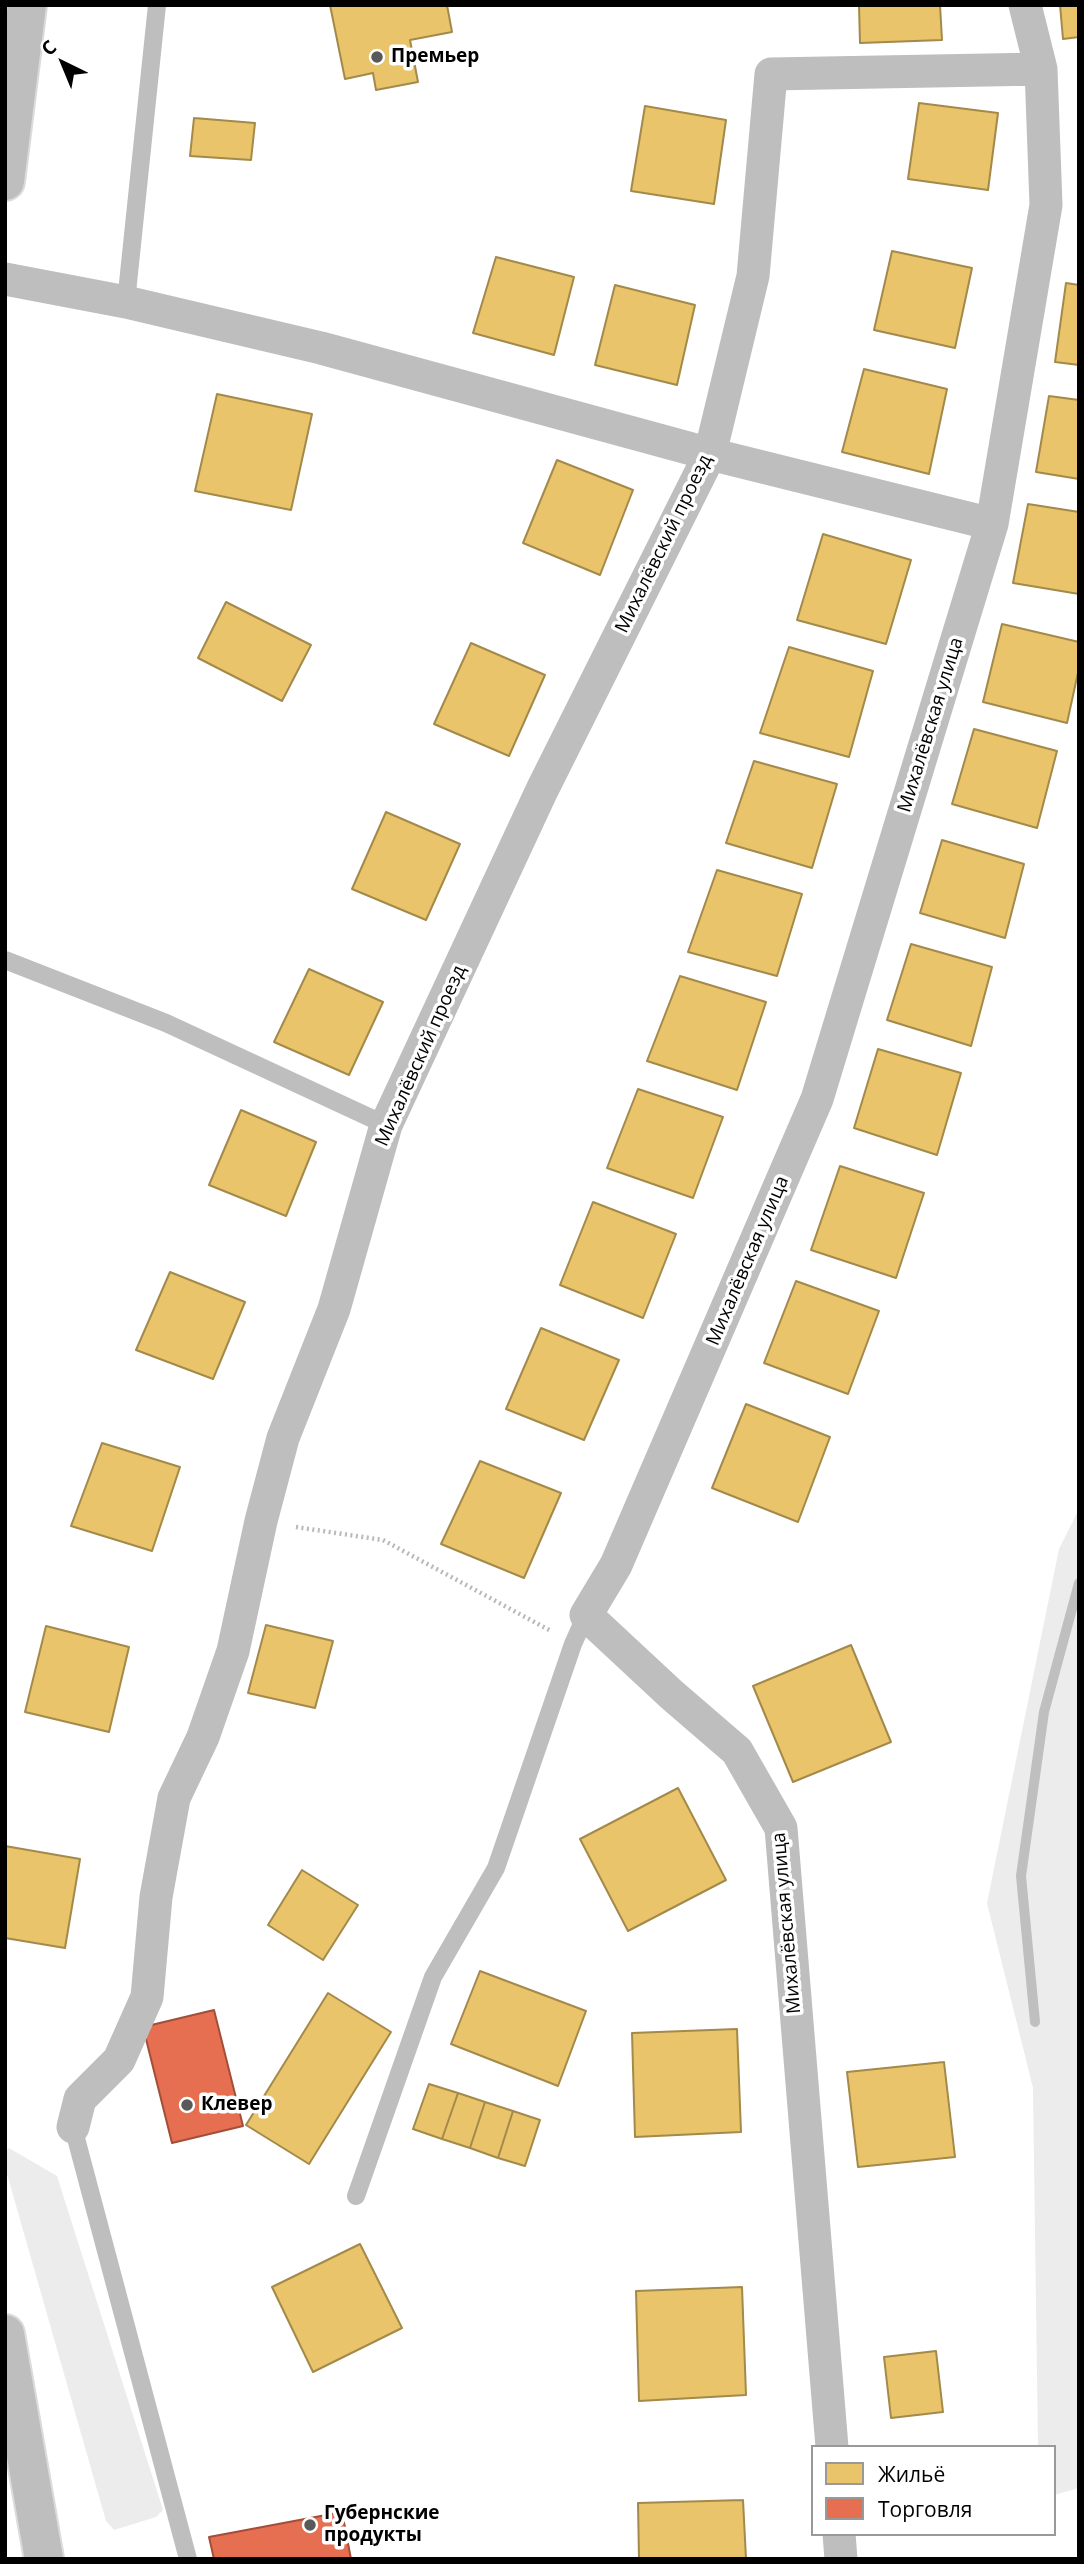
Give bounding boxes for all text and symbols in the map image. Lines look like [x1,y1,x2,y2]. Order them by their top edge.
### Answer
north arrow [28,28,98,98]
text: С [35,34,62,61]
place label: Премьер [391,46,479,68]
marker: Премьер [369,49,385,65]
street label: Михалёвский проезд [611,451,717,637]
street label: Михалёвская улица [893,635,969,815]
street label: Михалёвский проезд [371,962,471,1150]
street label: Михалёвская улица [702,1173,794,1349]
street label: Михалёвская улица [768,1831,806,2015]
place label: Клевер [201,2094,272,2116]
marker: Клевер [179,2097,195,2113]
legend [811,2445,1056,2536]
text: Жильё [878,2460,945,2488]
text: Торговля [878,2495,972,2523]
place label: Губернские продукты [324,2503,440,2547]
marker: Губернские продукты [302,2517,318,2533]

